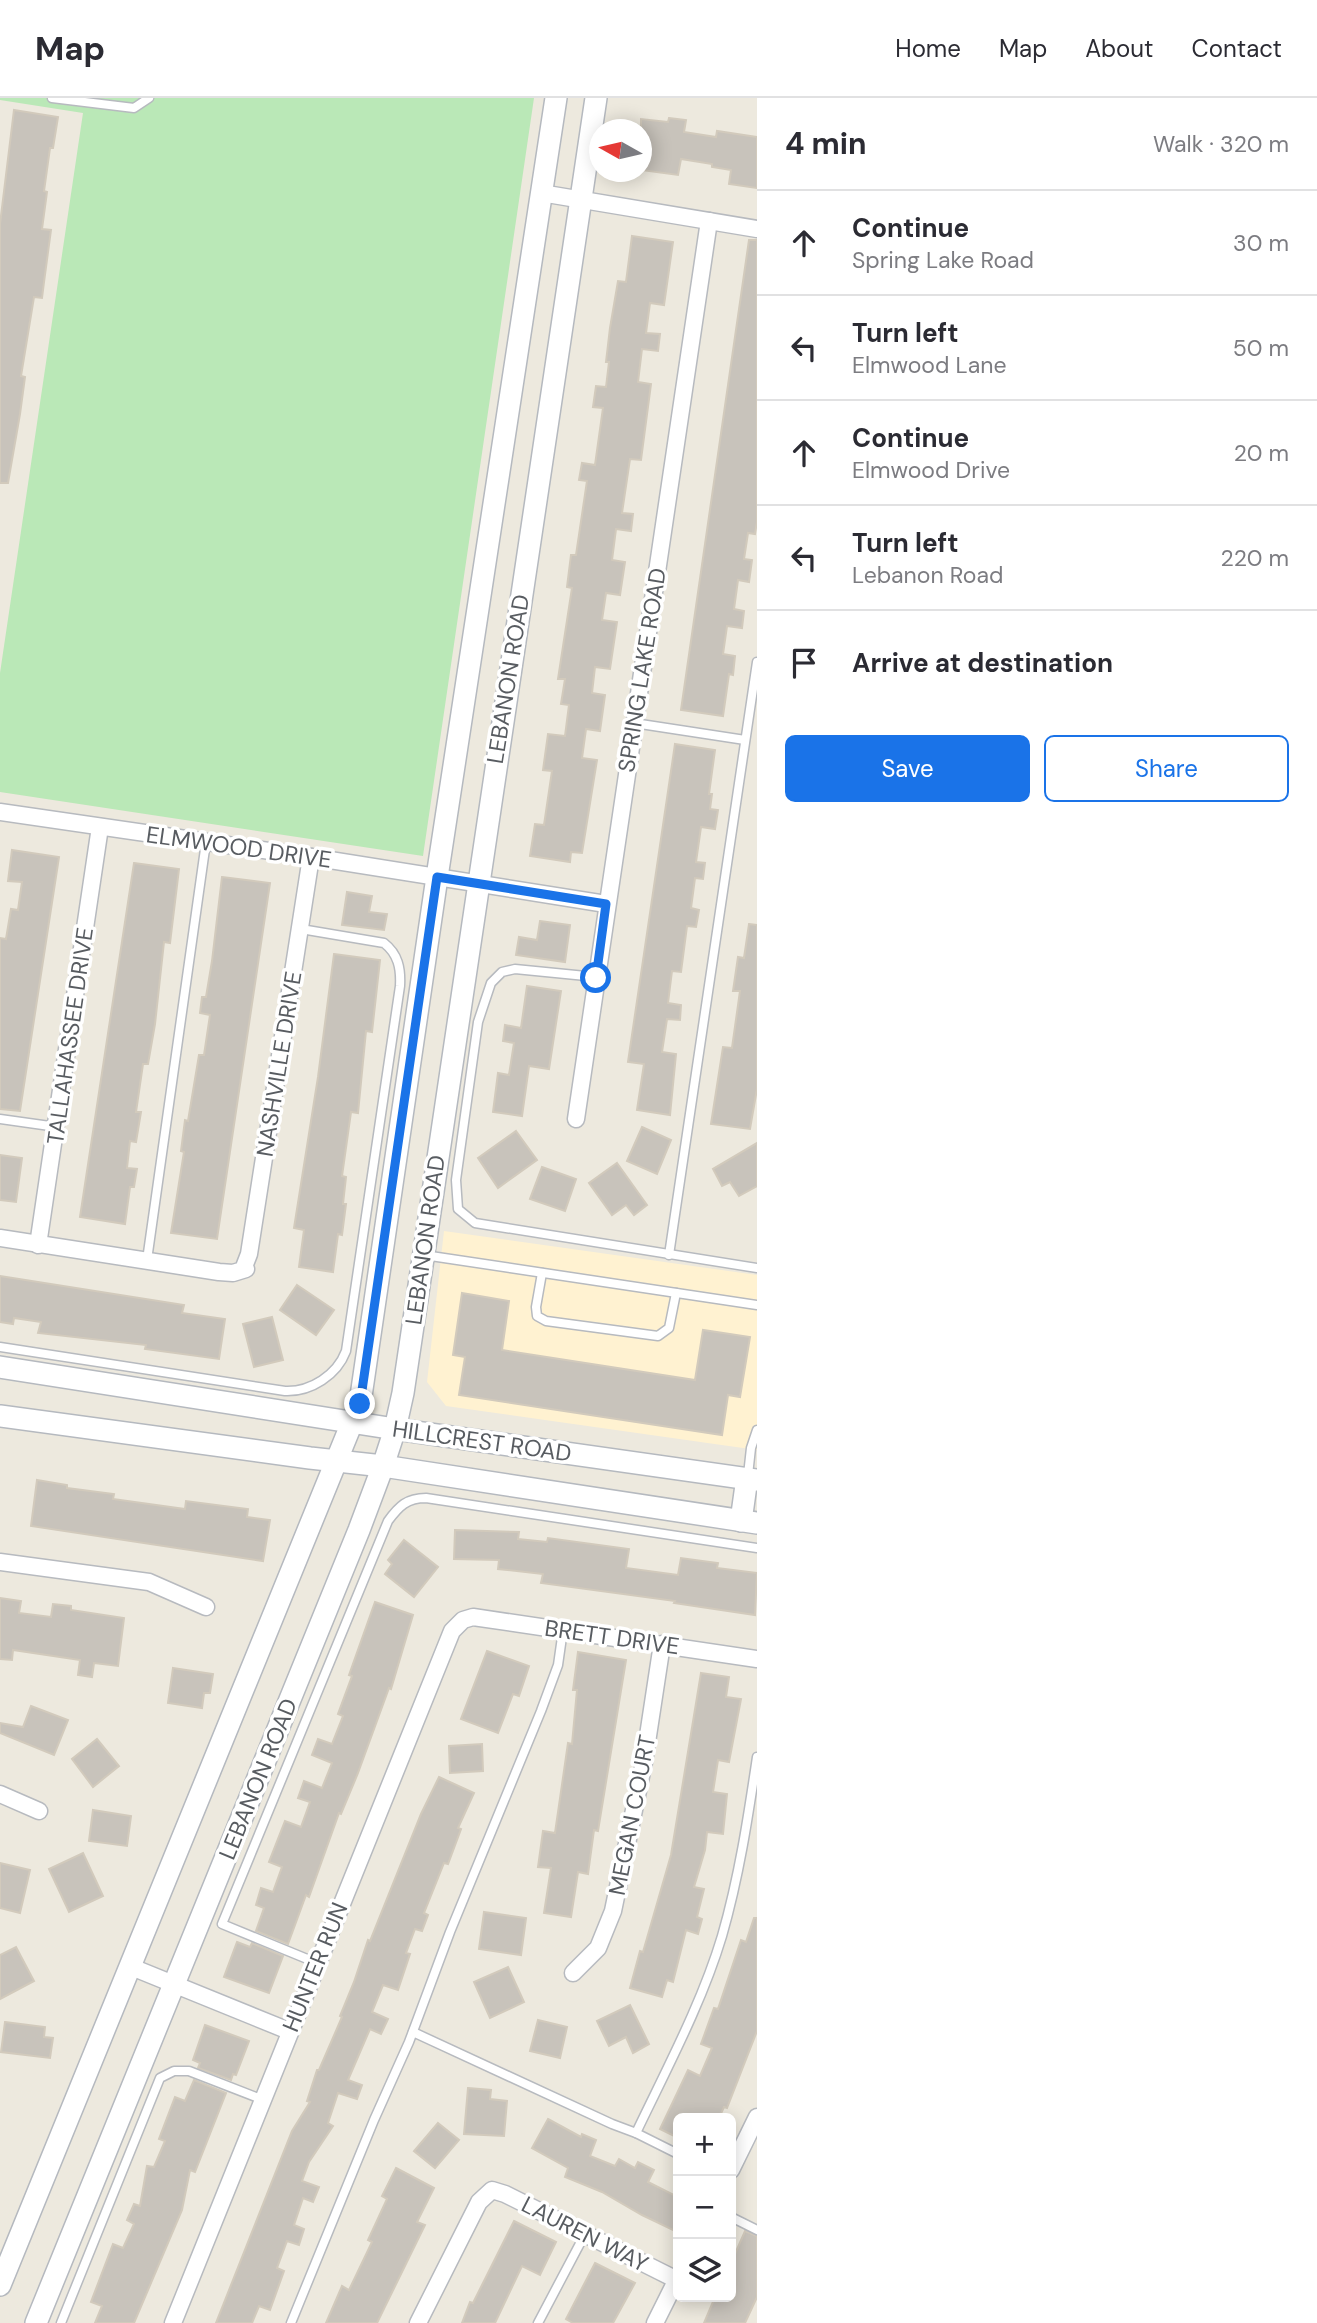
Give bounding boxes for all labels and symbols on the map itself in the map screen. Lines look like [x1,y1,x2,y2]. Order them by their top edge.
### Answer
north arrow [589,119,652,182]
street label: SPRING LAKE ROAD [611,566,673,774]
street label: LEBANON ROAD [480,592,536,766]
street label: ELMWOOD DRIVE [144,819,334,875]
street label: TALLAHASSEE DRIVE [40,926,100,1146]
route start [580,962,611,993]
street label: NASHVILLE DRIVE [250,969,308,1159]
street label: LEBANON ROAD [398,1153,452,1327]
route end [344,1388,375,1419]
street label: HILLCREST ROAD [391,1414,573,1468]
street label: BRETT DRIVE [543,1613,681,1661]
street label: LEBANON ROAD [212,1694,304,1864]
street label: MEGAN COURT [602,1732,662,1898]
street label: HUNTER RUN [275,1898,355,2036]
street label: LAUREN WAY [517,2189,653,2279]

